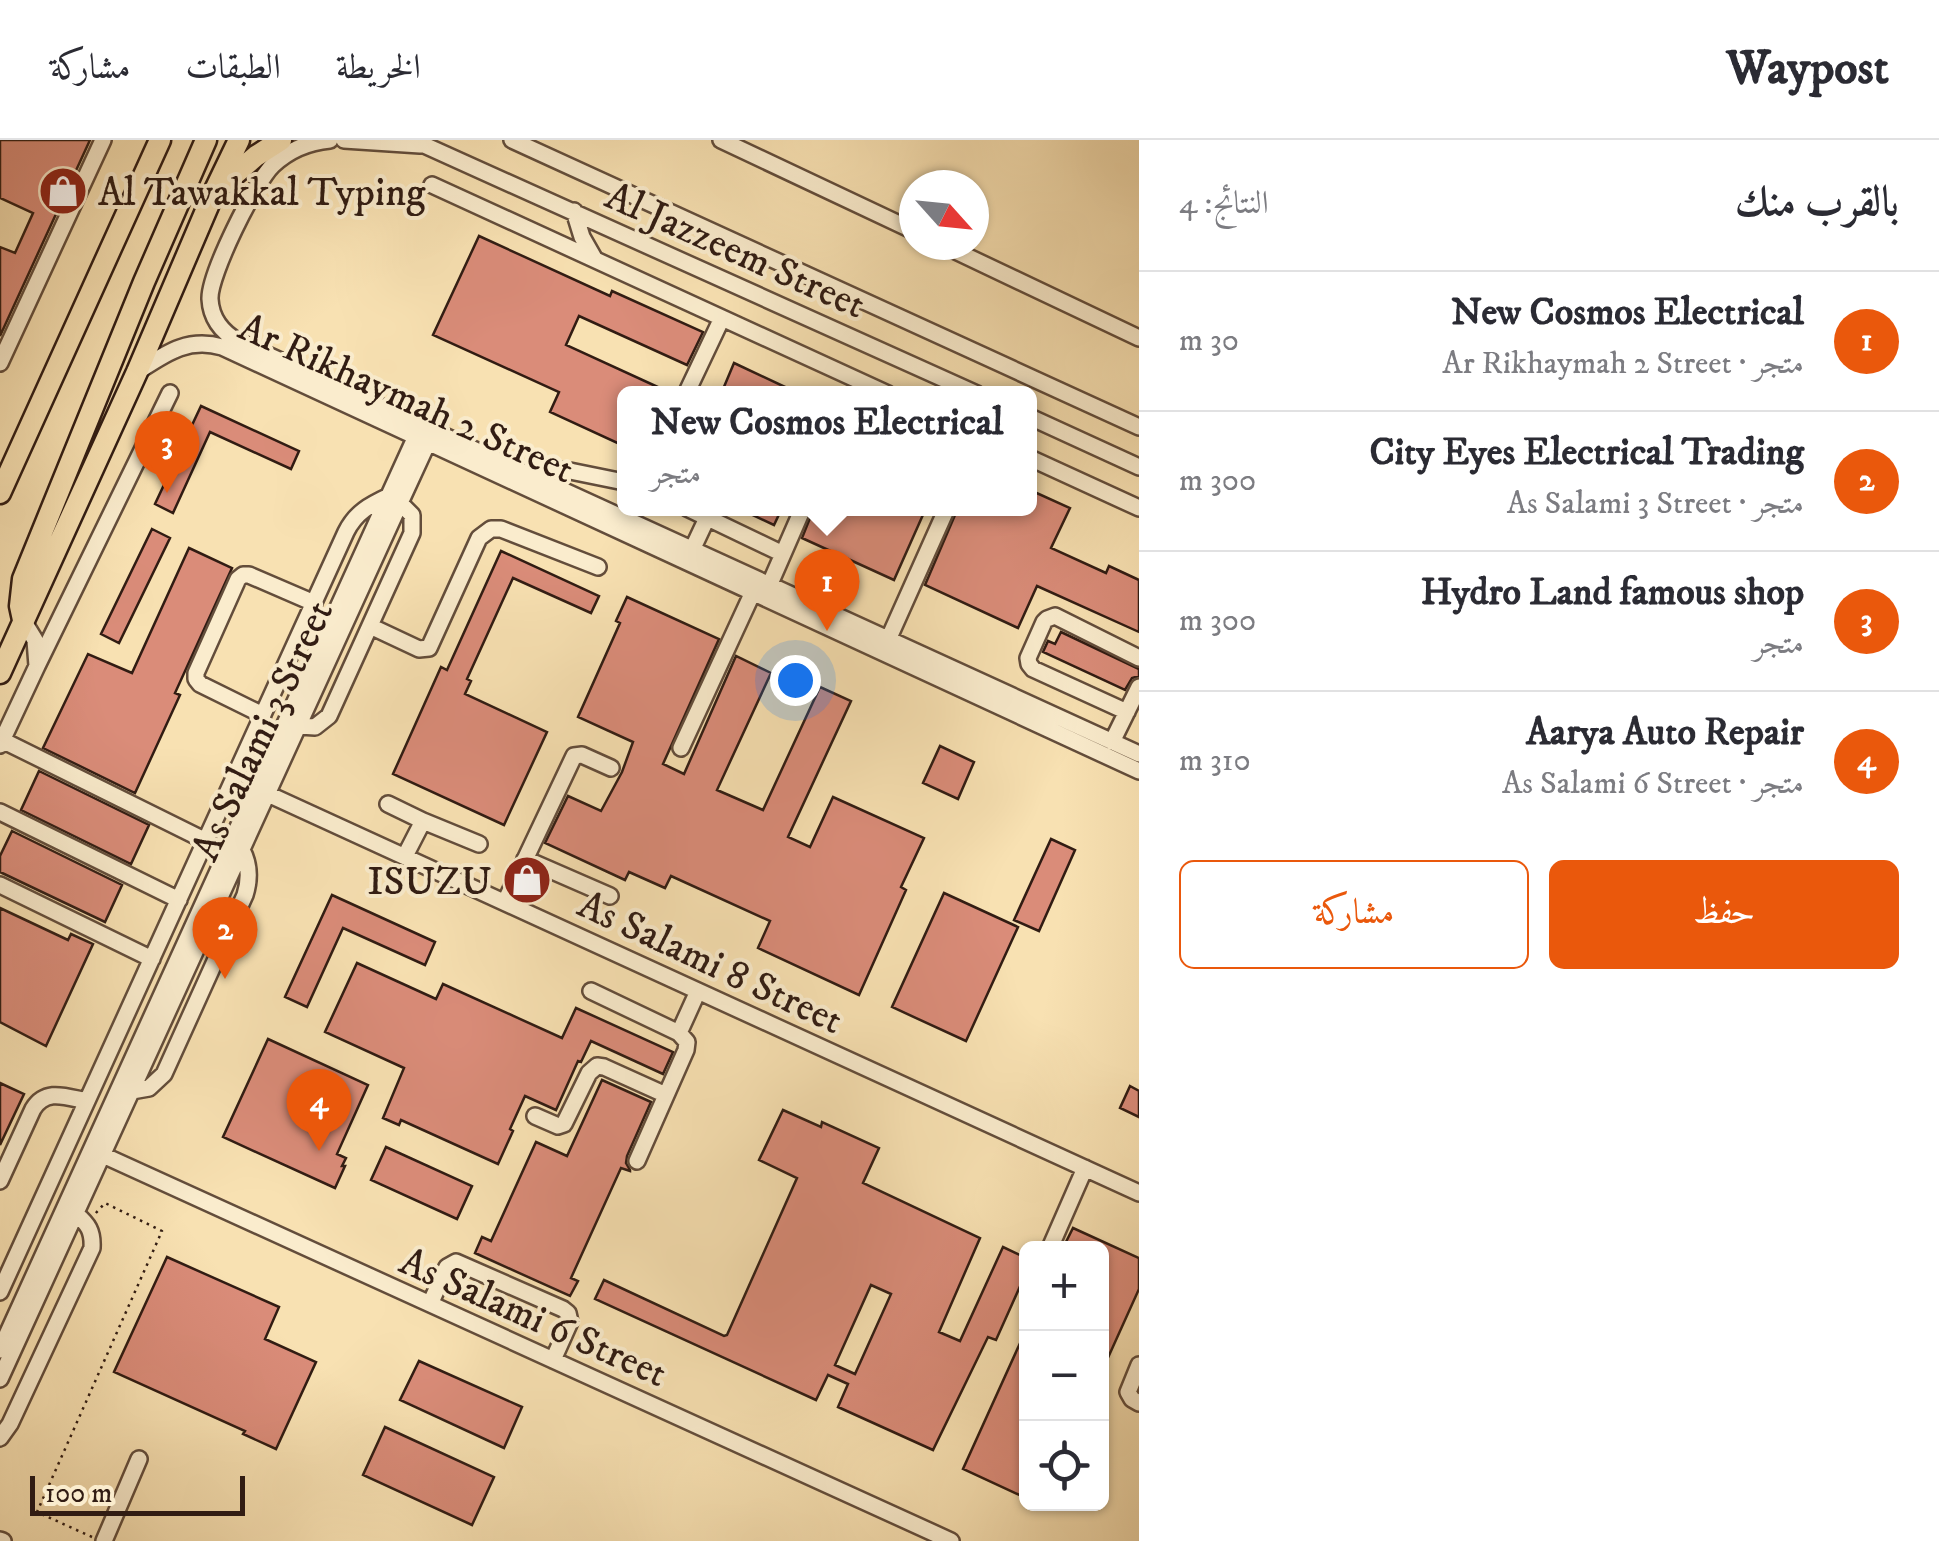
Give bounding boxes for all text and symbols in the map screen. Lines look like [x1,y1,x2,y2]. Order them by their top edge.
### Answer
text: Waypost [1726,39,1889,99]
text: مشاركة [50,46,131,90]
text: الطبقات [186,46,281,90]
text: الخريطة [336,46,421,90]
shop icon: Al Tawakkal Typing [37,165,89,217]
place label: Al Tawakkal Typing [98,169,426,219]
north arrow [899,170,989,260]
street label: Al Jazzeem Street [597,172,873,331]
text: بالقرب منك [1735,177,1899,229]
text: النتائج: 4 [1179,184,1269,224]
text: New Cosmos Electrical [1451,289,1804,337]
street label: Ar Rikhaymah 2 Street [230,303,581,496]
text: 30 m [1179,321,1239,361]
text: 1 [1861,321,1872,361]
text: متجر · Ar Rikhaymah 2 Street [1442,344,1804,384]
popup [617,386,1037,516]
text: New Cosmos Electrical [650,399,1004,447]
pin: 3 [134,410,200,493]
text: City Eyes Electrical Trading [1369,429,1804,477]
text: متجر [650,454,701,494]
text: 300 m [1179,461,1256,501]
text: 2 [1859,461,1874,501]
text: متجر · As Salami 3 Street [1507,484,1804,524]
pin: 1 [794,548,860,631]
text: Hydro Land famous shop [1421,569,1804,617]
street label: As Salami 3 Street [182,593,346,869]
text: 300 m [1179,601,1256,641]
text: 3 [1861,601,1872,641]
text: متجر [1753,624,1804,664]
your location [770,655,821,706]
text: Aarya Auto Repair [1526,709,1804,757]
text: 310 m [1179,741,1251,781]
text: 4 [1857,741,1876,781]
text: متجر · As Salami 6 Street [1502,764,1804,804]
shop icon: ISUZU [501,854,553,906]
place label: ISUZU [367,858,492,908]
button: مشاركة [1179,860,1529,969]
button: حفظ [1549,860,1899,969]
street label: As Salami 8 Street [569,881,850,1047]
pin: 2 [192,896,258,979]
pin: 4 [286,1068,352,1151]
street label: As Salami 6 Street [391,1237,674,1400]
map controls [1019,1241,1109,1511]
button: + [1019,1241,1109,1331]
button: − [1019,1331,1109,1421]
button: locate [1019,1421,1109,1511]
scale bar [30,1471,245,1516]
text: 100 m [45,1476,112,1511]

